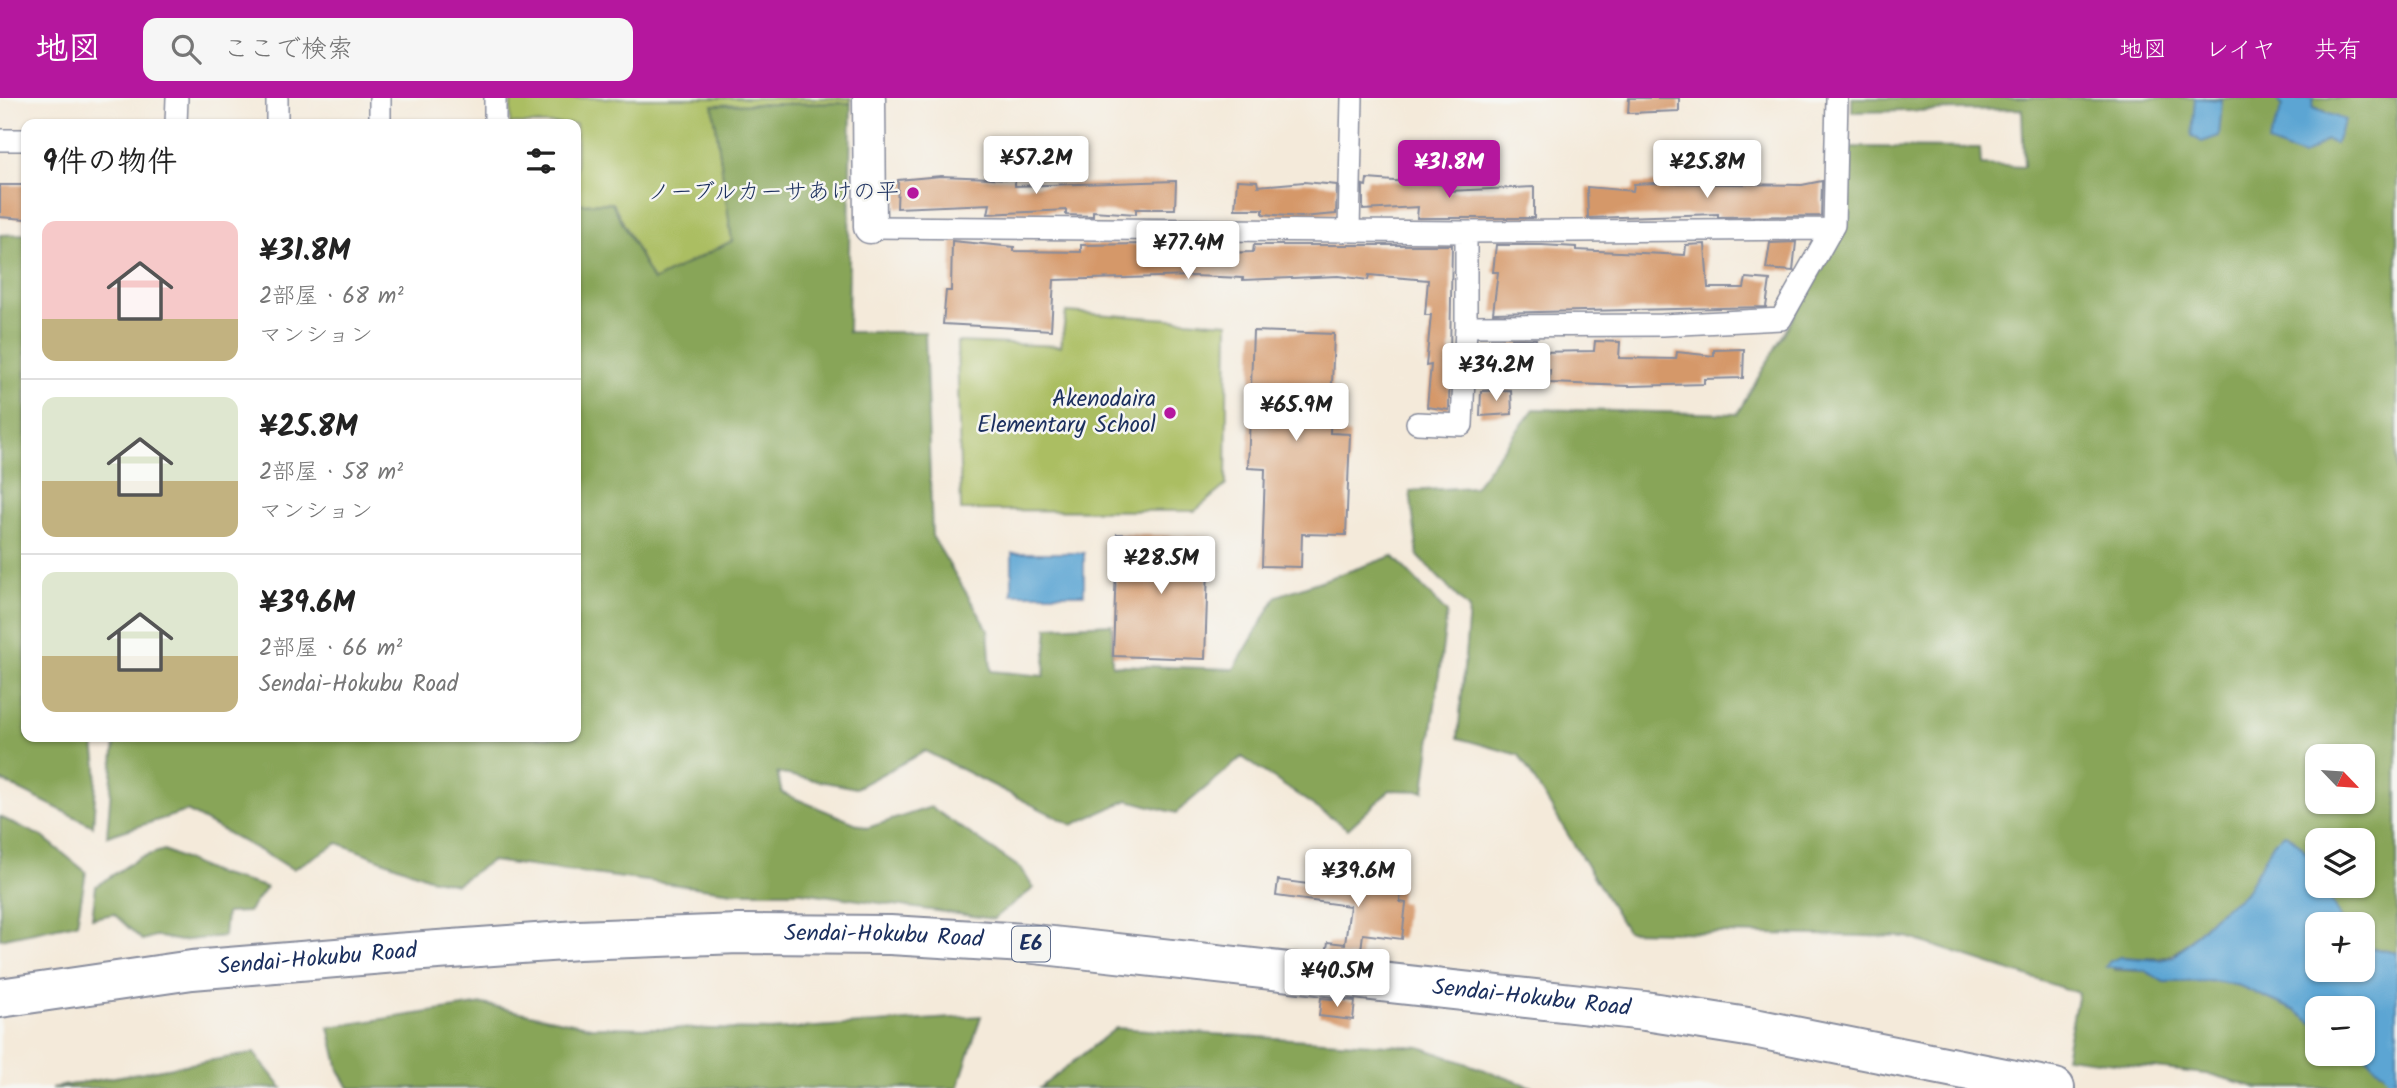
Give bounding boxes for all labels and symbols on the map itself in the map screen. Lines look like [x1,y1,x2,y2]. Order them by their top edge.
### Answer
pin: ¥57.2M [979,136,1093,196]
pin: ¥31.8M [1392,140,1506,200]
pin: ¥25.8M [1650,140,1764,200]
place label: ノーブルカーサあけの平 [647,175,899,211]
marker: ノーブルカーサあけの平 [905,185,921,201]
pin: ¥77.4M [1131,222,1245,281]
pin: ¥34.2M [1439,344,1553,403]
place label: Akenodaira Elementary School [977,382,1156,444]
pin: ¥65.9M [1239,384,1353,443]
marker: Akenodaira Elementary School [1162,405,1178,421]
pin: ¥28.5M [1104,536,1218,596]
north arrow [2305,744,2375,814]
pin: ¥39.6M [1301,850,1415,909]
street label: Sendai-Hokubu Road [784,916,985,959]
road number: E6 [1012,926,1050,962]
street label: Sendai-Hokubu Road [217,934,419,986]
pin: ¥40.5M [1280,950,1394,1009]
street label: Sendai-Hokubu Road [1430,970,1633,1027]

